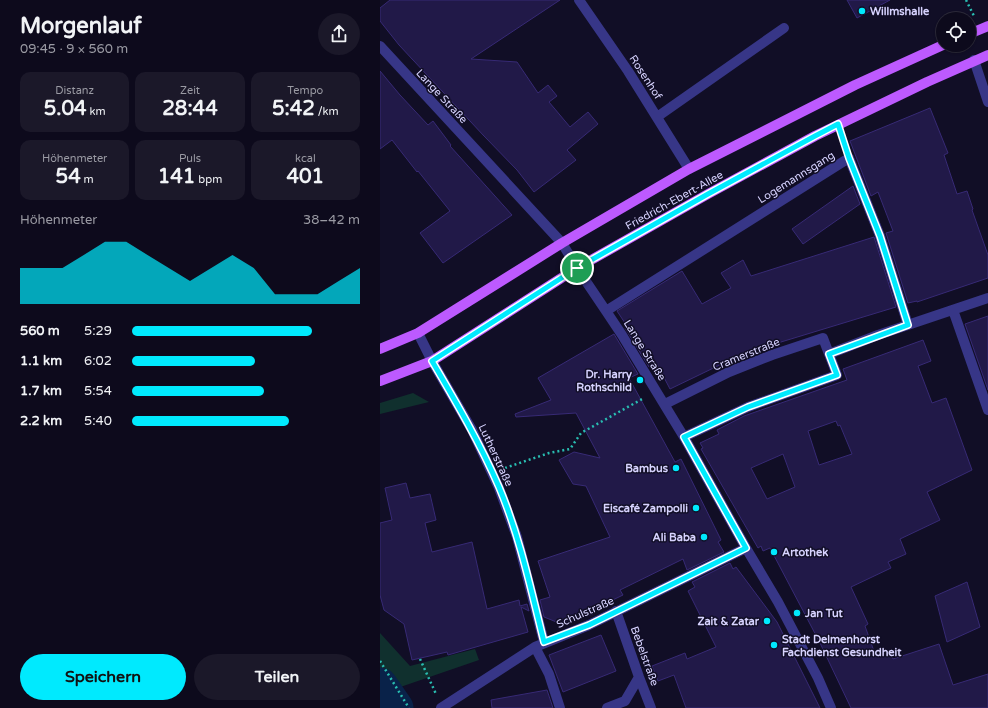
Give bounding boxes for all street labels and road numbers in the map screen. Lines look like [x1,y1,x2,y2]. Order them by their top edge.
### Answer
street label: Rosenhof [626,53,665,103]
street label: Lange Straße [413,67,470,126]
street label: Logemannsgang [756,149,837,206]
street label: Friedrich-Ebert-Allee [623,168,725,233]
street label: Lange Straße [621,317,668,383]
street label: Cramerstraße [711,335,782,374]
street label: Lutherstraße [475,422,516,488]
street label: Schulstraße [554,594,616,631]
street label: Bebelstraße [628,625,661,688]

